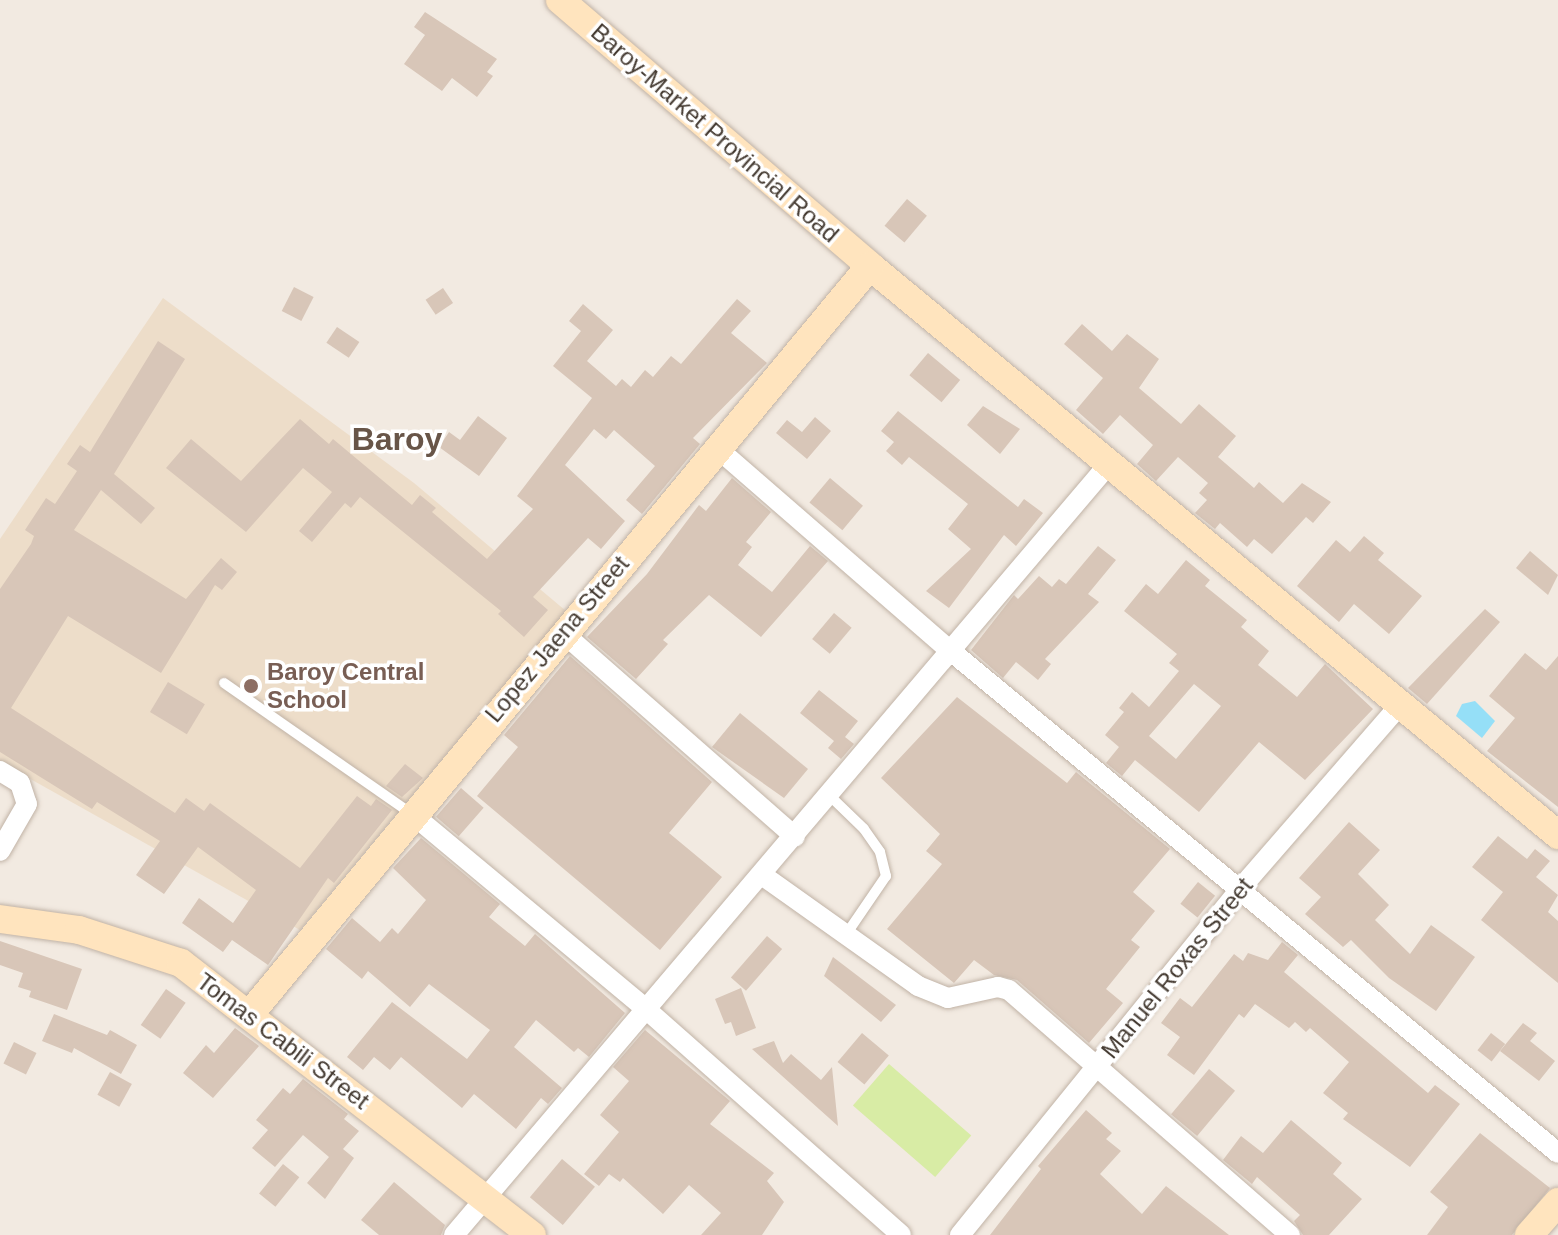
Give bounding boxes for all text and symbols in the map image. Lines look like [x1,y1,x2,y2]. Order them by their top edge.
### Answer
street label: Baroy-Market Provincial Road [585,18,845,248]
district label: Baroy [352,420,442,458]
street label: Lopez Jaena Street [479,550,635,728]
place label: Baroy Central School [267,658,424,714]
marker: Baroy Central School [242,677,260,695]
street label: Manuel Roxas Street [1095,872,1259,1064]
street label: Tomas Cabili Street [191,967,375,1115]

